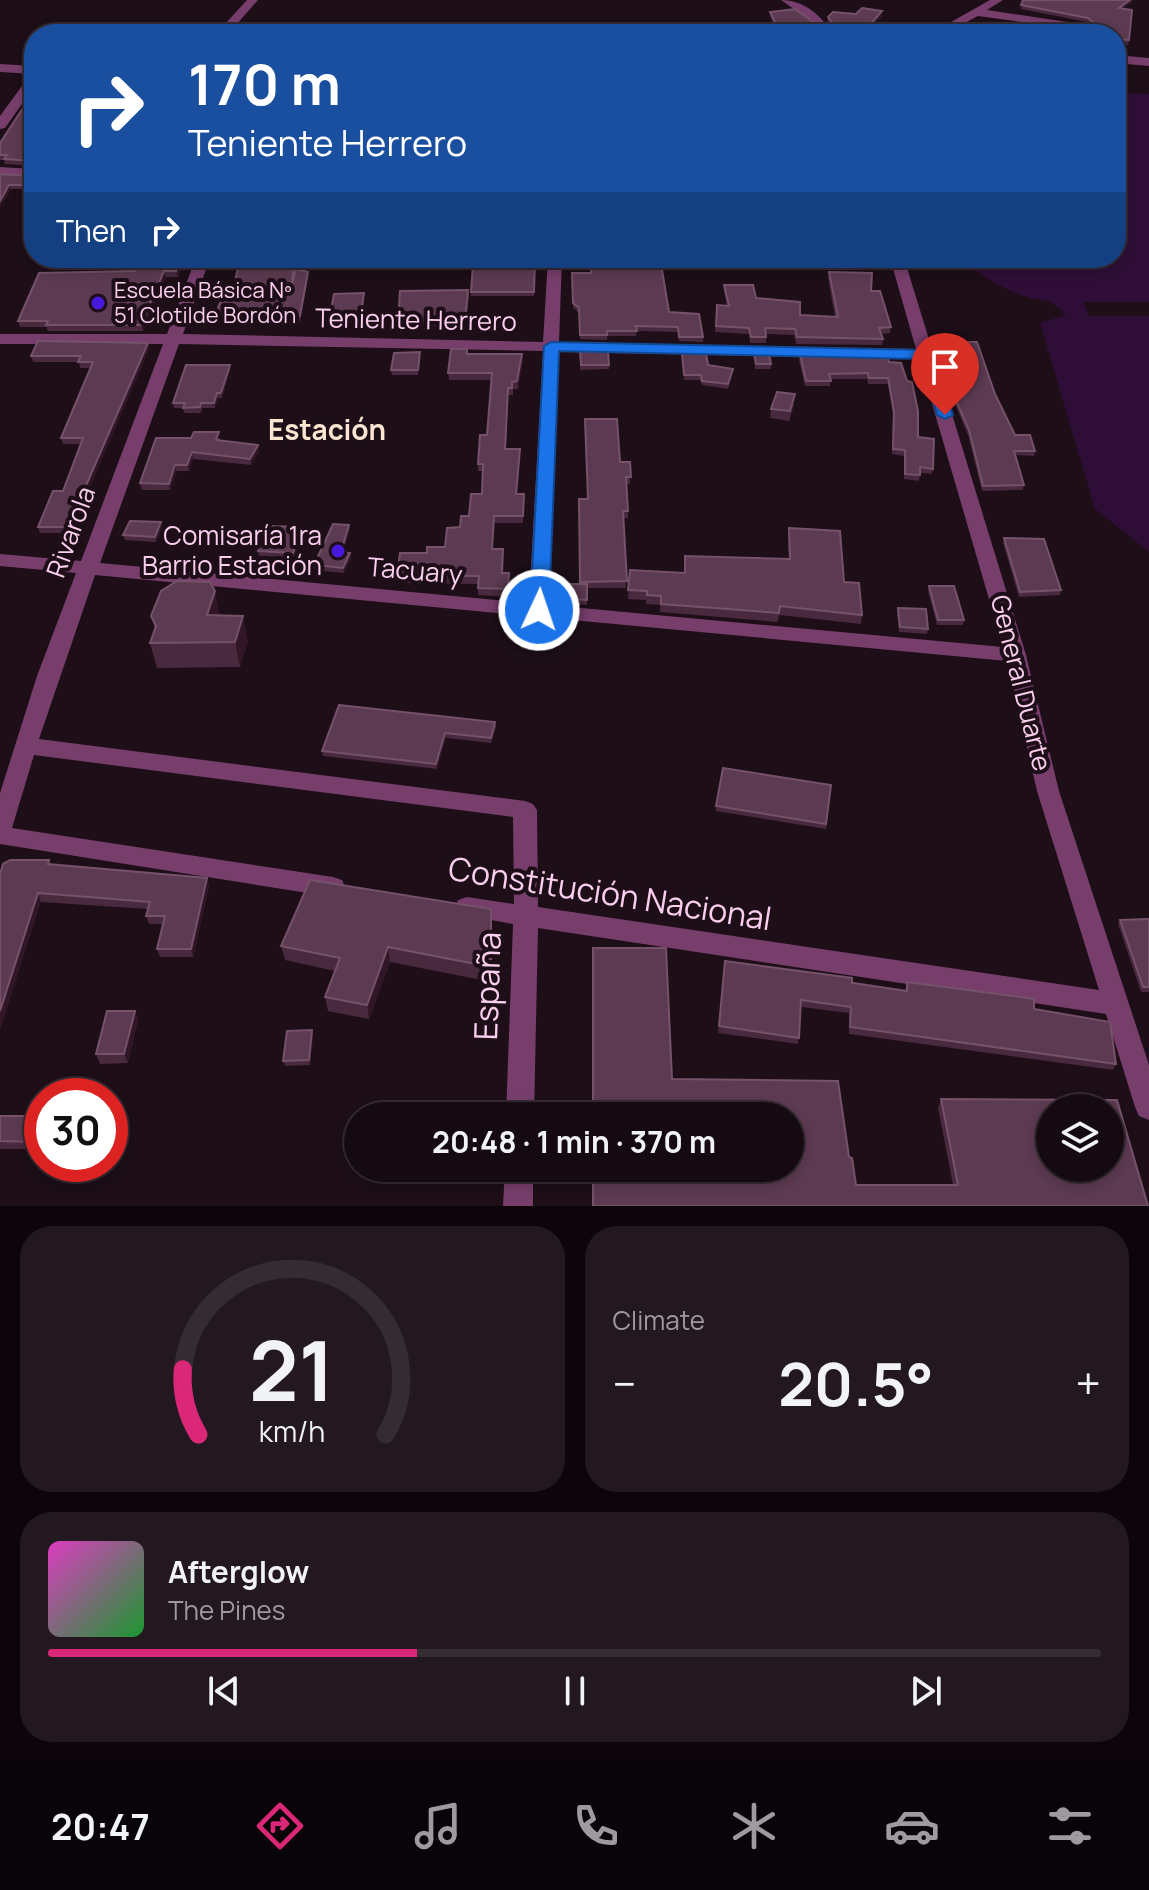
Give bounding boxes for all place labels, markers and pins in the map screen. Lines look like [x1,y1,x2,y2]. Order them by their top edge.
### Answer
place label: Escuela Básica Nº 51 Clotilde Bordón [114,275,296,330]
marker: Escuela Básica Nº 51 Clotilde Bordón [89,294,107,312]
pin [911,333,979,415]
place label: Comisaría 1ra Barrio Estación [142,517,322,583]
marker: Comisaría 1ra Barrio Estación [329,542,347,560]

